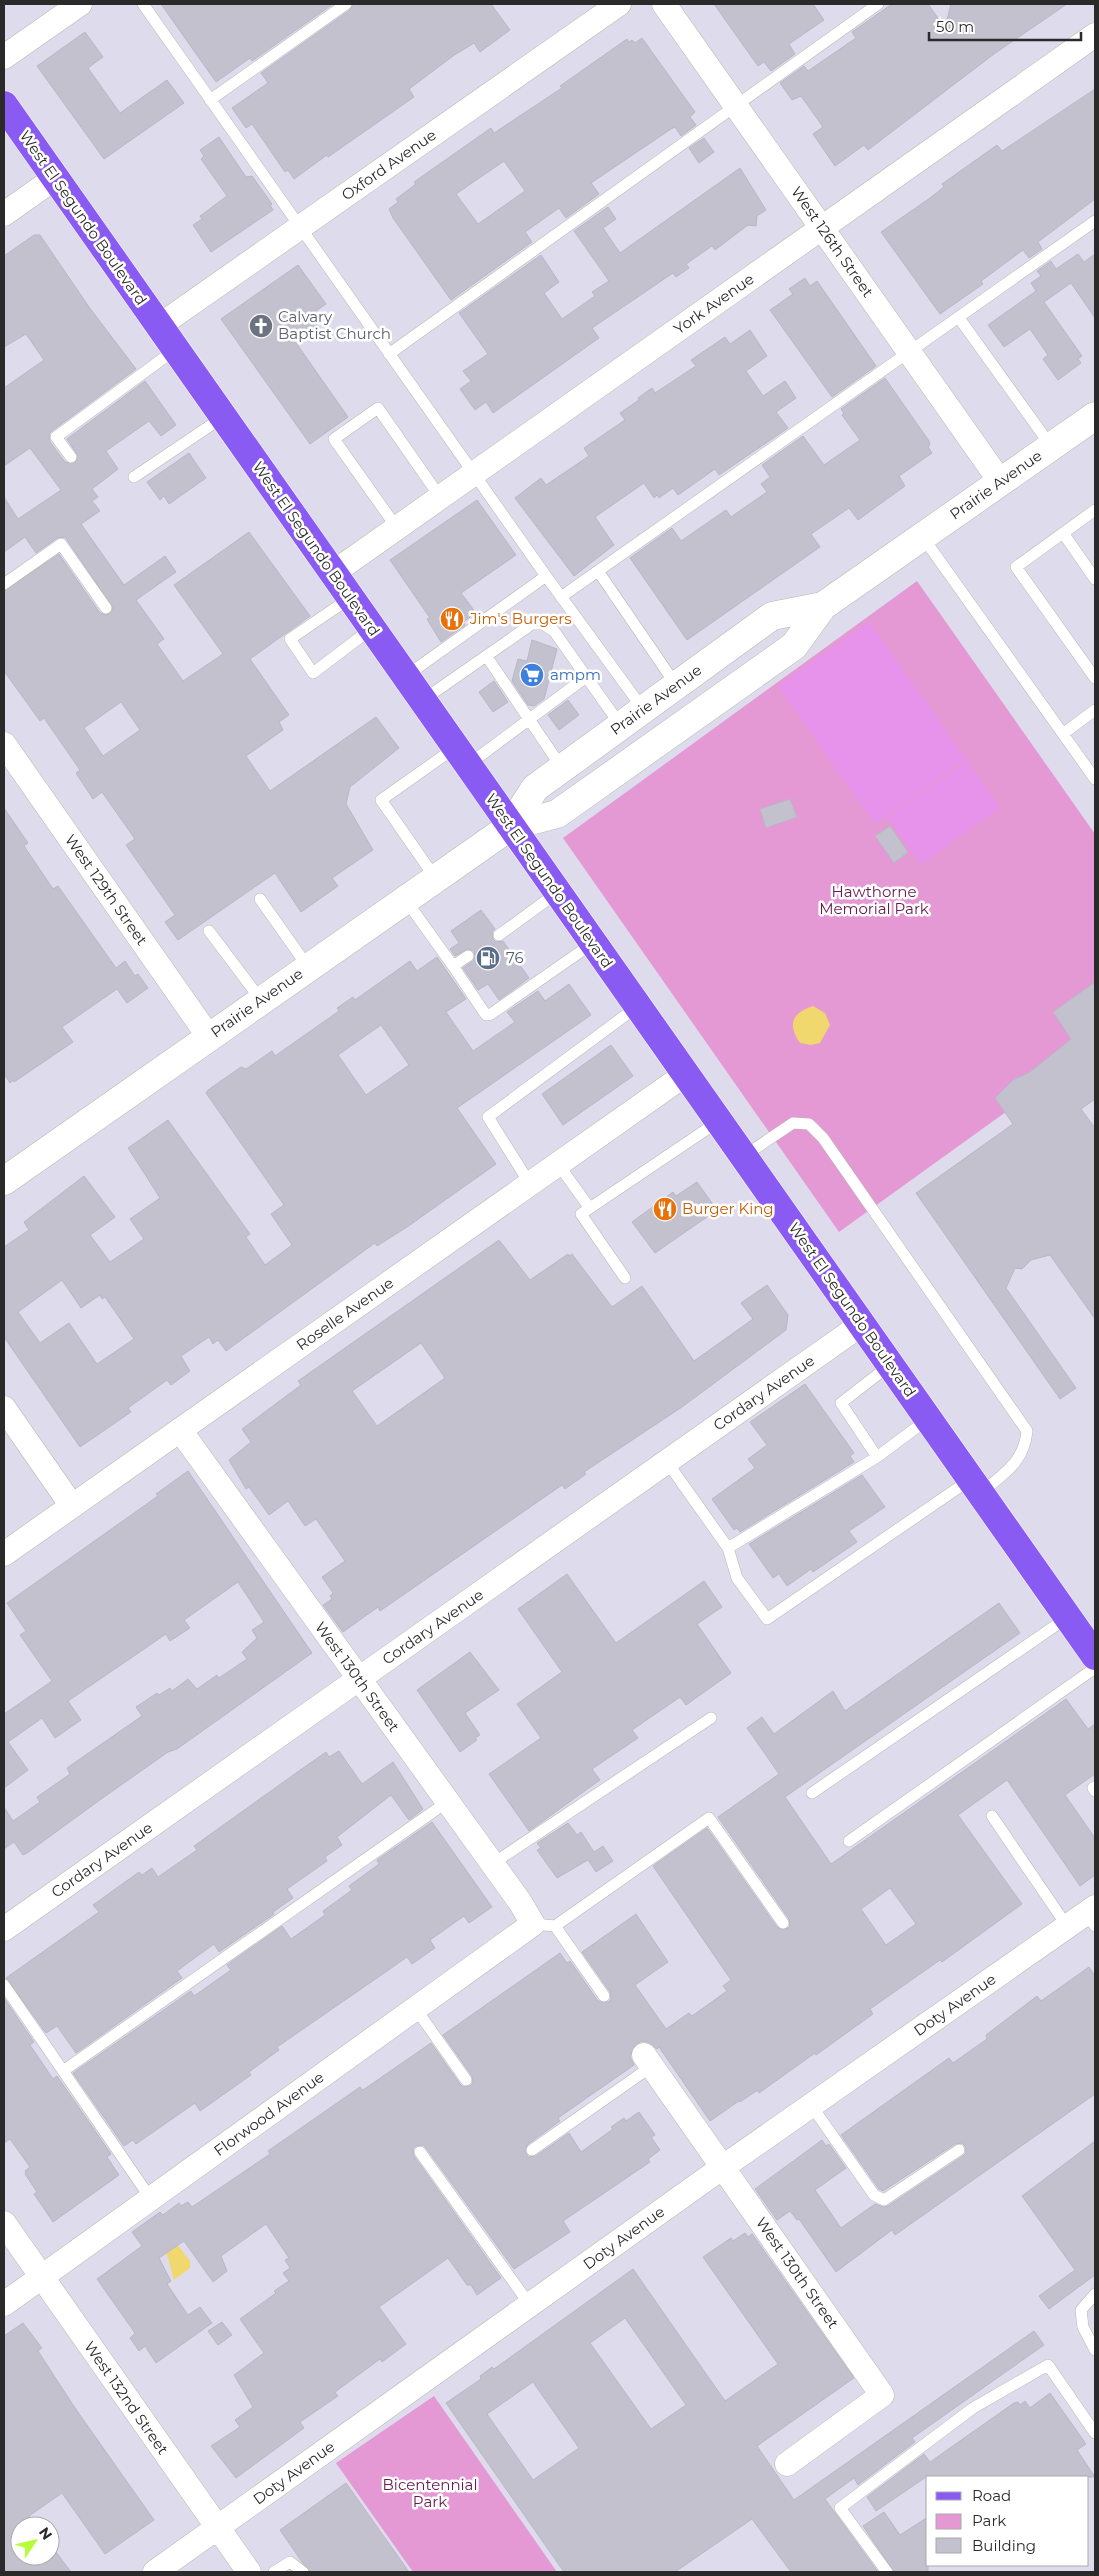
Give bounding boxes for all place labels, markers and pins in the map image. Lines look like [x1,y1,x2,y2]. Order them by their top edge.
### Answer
place label: Calvary Baptist Church [278,307,391,343]
church icon: Calvary Baptist Church [248,313,274,339]
restaurant icon: Jim's Burgers [439,606,465,632]
place label: Jim's Burgers [469,609,572,628]
supermarket icon: ampm [519,662,545,688]
place label: ampm [550,665,601,684]
fuel station icon: 76 [475,945,501,971]
place label: 76 [506,948,524,967]
restaurant icon: Burger King [652,1196,678,1222]
place label: Burger King [682,1199,774,1218]

